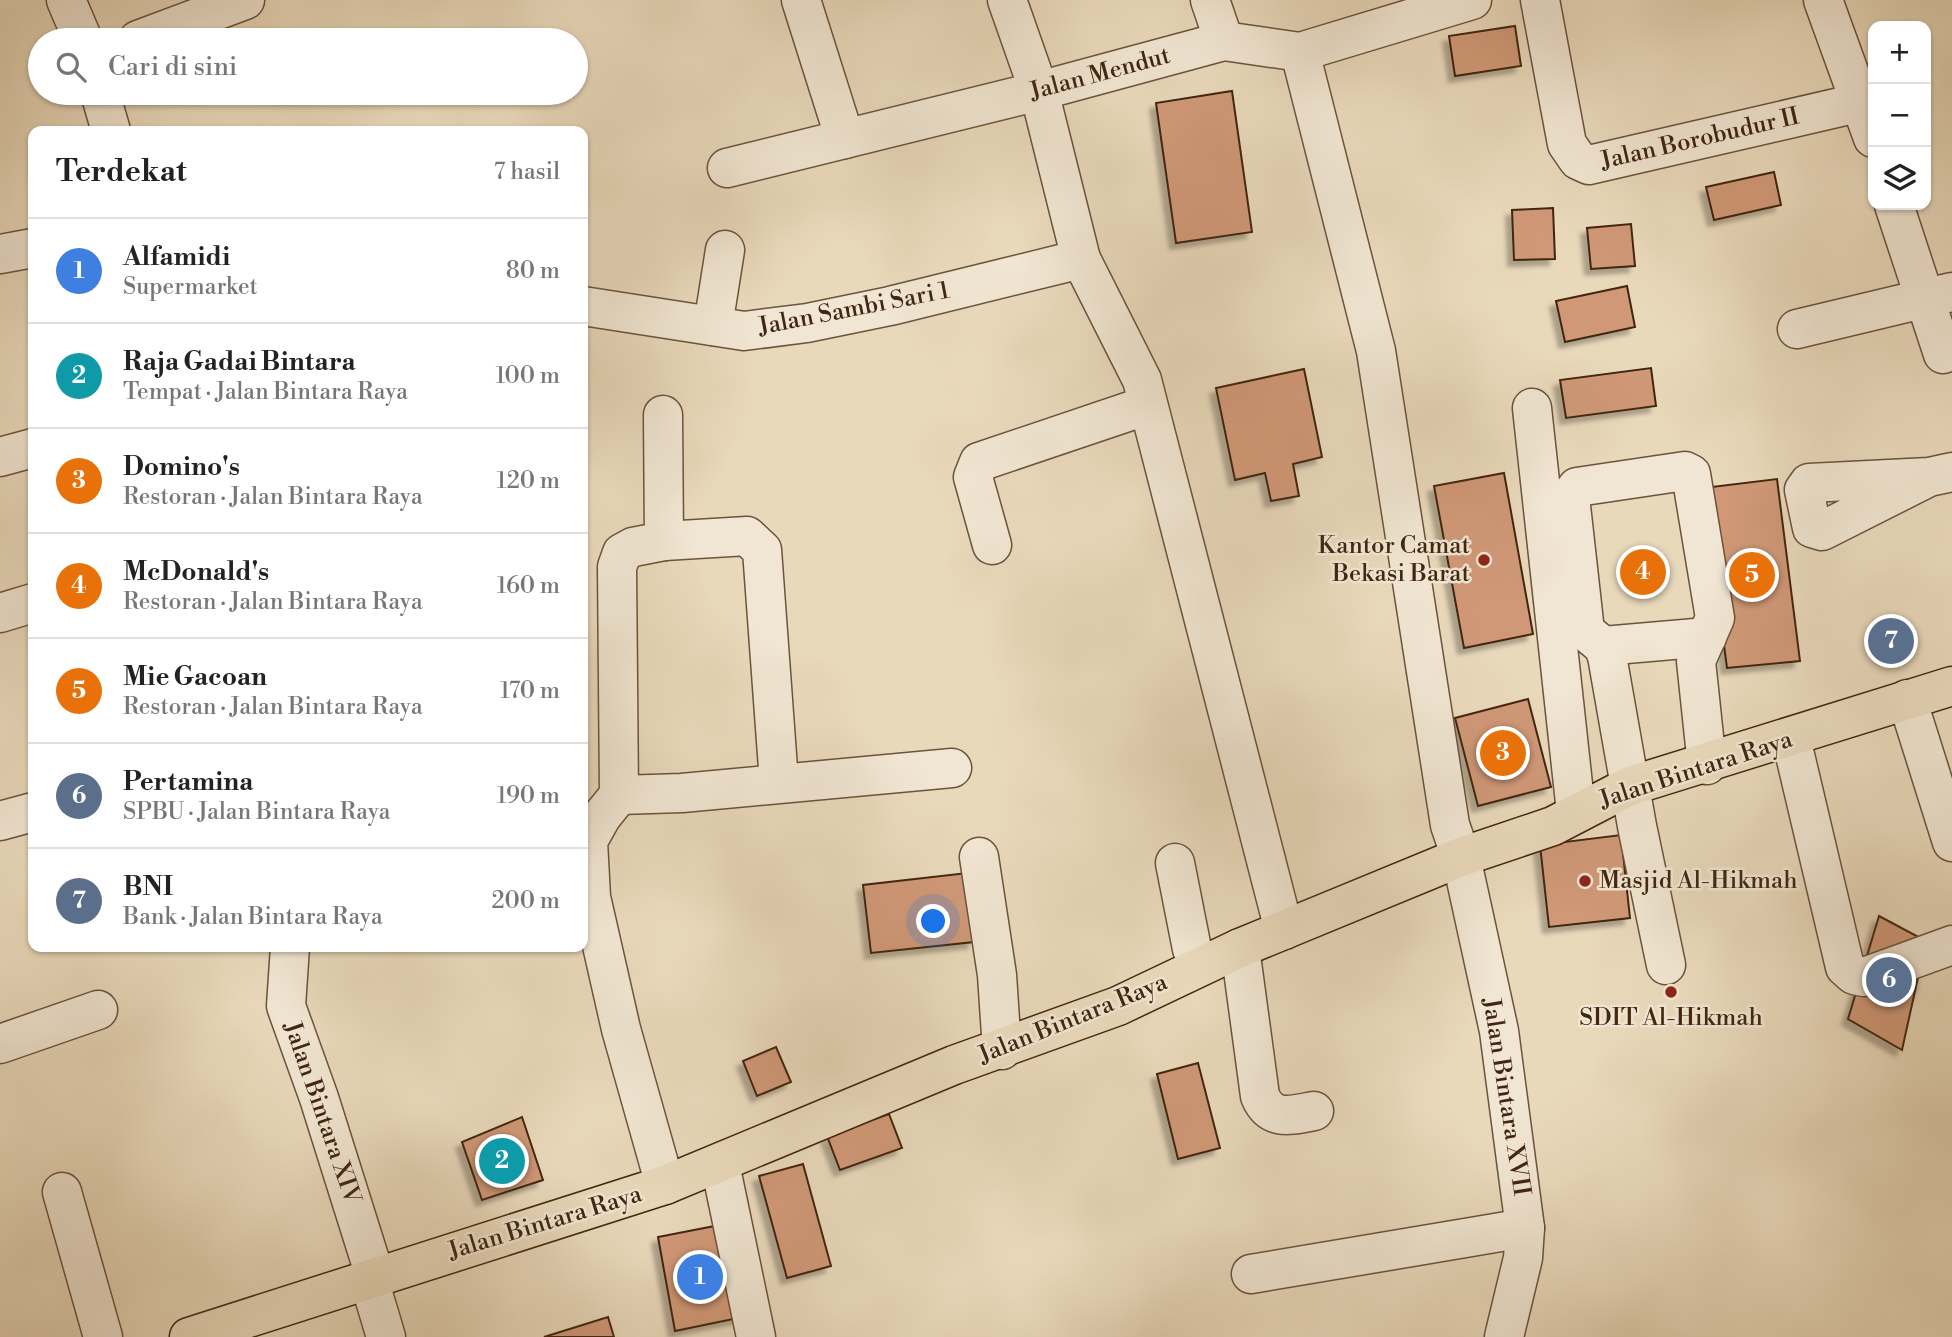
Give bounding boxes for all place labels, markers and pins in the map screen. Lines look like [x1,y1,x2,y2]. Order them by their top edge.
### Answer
place label: Kantor Camat Bekasi Barat [1318,531,1470,589]
pin: 4 [1620,546,1666,598]
pin: 5 [1729,549,1775,601]
marker: Kantor Camat Bekasi Barat [1476,552,1492,568]
pin: 7 [1868,615,1914,667]
pin: 3 [1480,727,1526,779]
place label: Masjid Al-Hikmah [1599,866,1797,896]
marker: Masjid Al-Hikmah [1577,873,1593,889]
pin: 6 [1866,954,1912,1006]
marker: SDIT Al-Hikmah [1663,984,1679,1000]
place label: SDIT Al-Hikmah [1579,1003,1763,1033]
pin: 2 [479,1135,525,1187]
pin: 1 [677,1251,723,1303]

